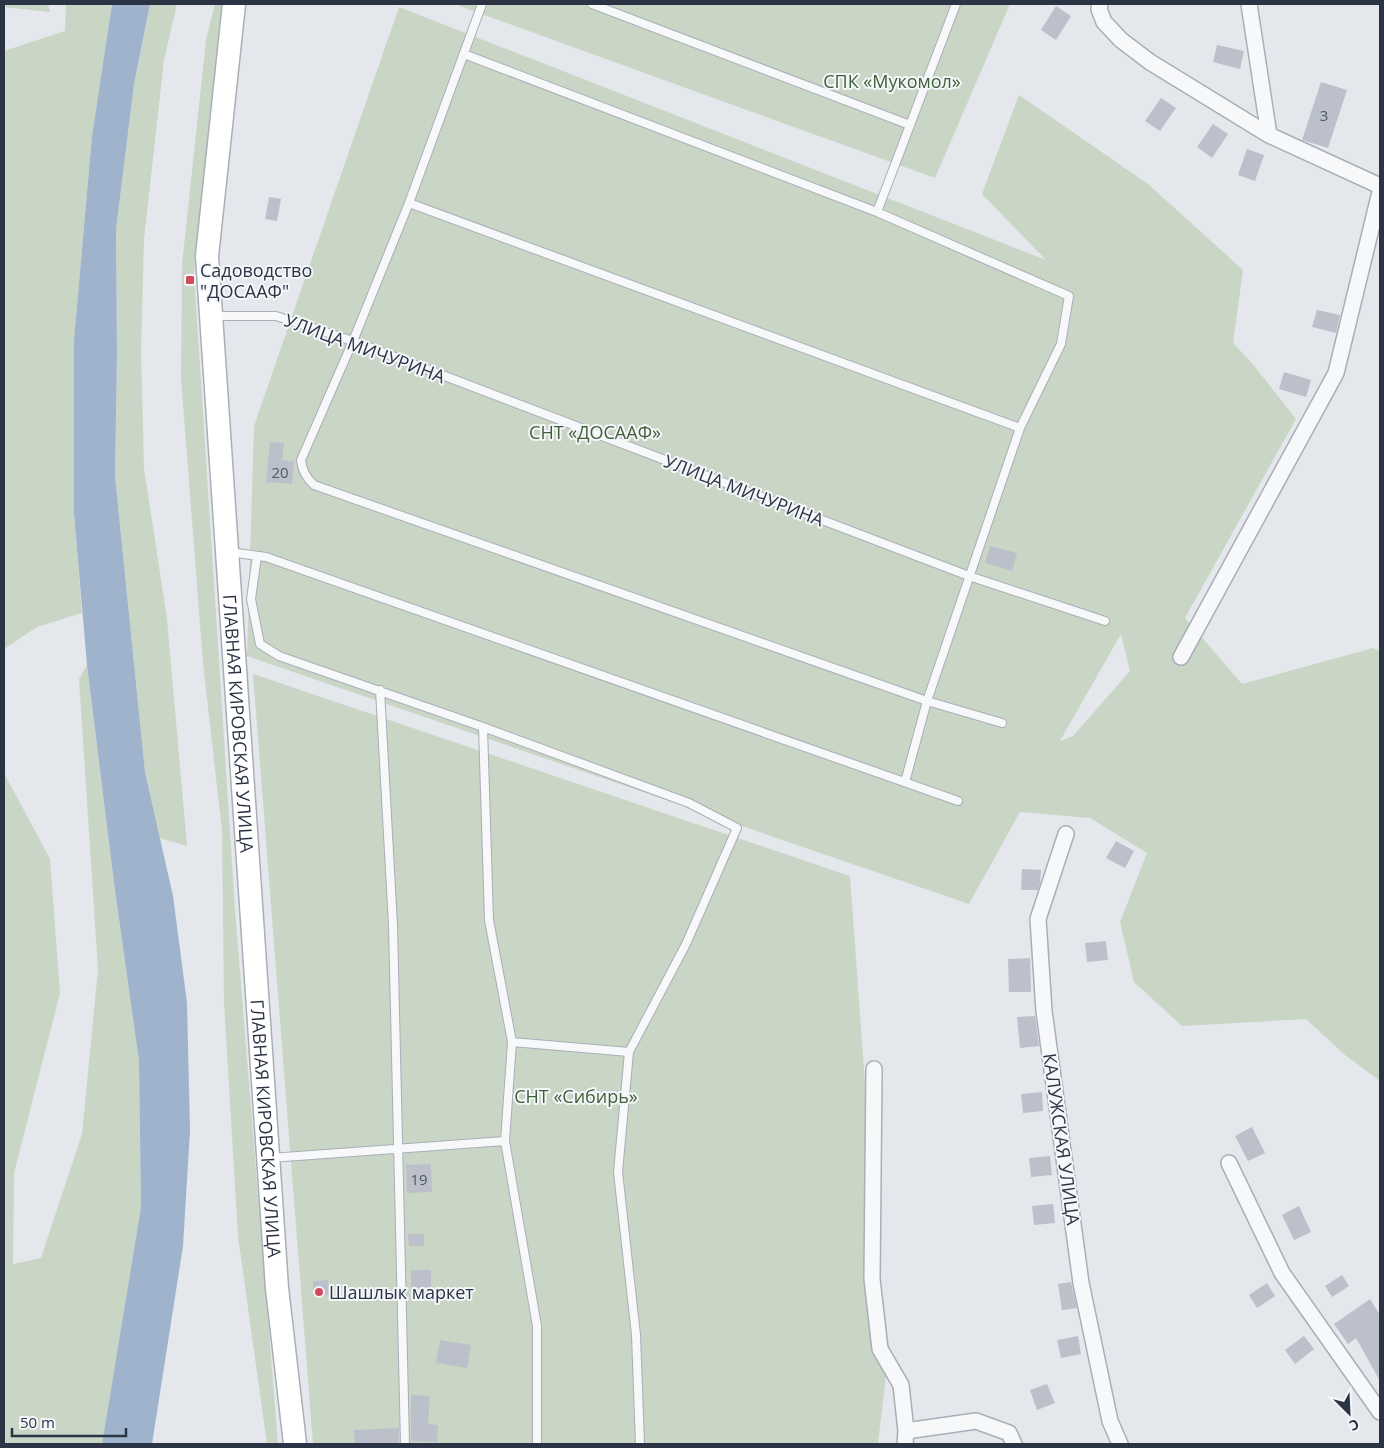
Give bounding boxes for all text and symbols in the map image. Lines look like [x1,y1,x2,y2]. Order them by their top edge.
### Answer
park label: СПК «Мукомол» [823,69,961,93]
house number: 3 [1320,105,1328,125]
place label: Садоводство "ДОСААФ" [200,258,312,303]
marker: Садоводство "ДОСААФ" [184,274,196,286]
street label: УЛИЦА МИЧУРИНА [281,308,449,388]
park label: СНТ «ДОСААФ» [529,420,661,444]
street label: УЛИЦА МИЧУРИНА [661,448,828,532]
house number: 20 [271,462,289,482]
street label: ГЛАВНАЯ КИРОВСКАЯ УЛИЦА [218,594,259,854]
street label: ГЛАВНАЯ КИРОВСКАЯ УЛИЦА [245,999,287,1259]
street label: КАЛУЖСКАЯ УЛИЦА [1038,1052,1086,1227]
park label: СНТ «Сибирь» [514,1084,638,1108]
house number: 19 [410,1169,428,1189]
place label: Шашлык маркет [329,1280,474,1304]
marker: Шашлык маркет [313,1286,325,1298]
north arrow [1324,1388,1374,1438]
scale bar [12,1406,126,1438]
text: 50 m [20,1412,55,1432]
text: С [1346,1415,1362,1436]

